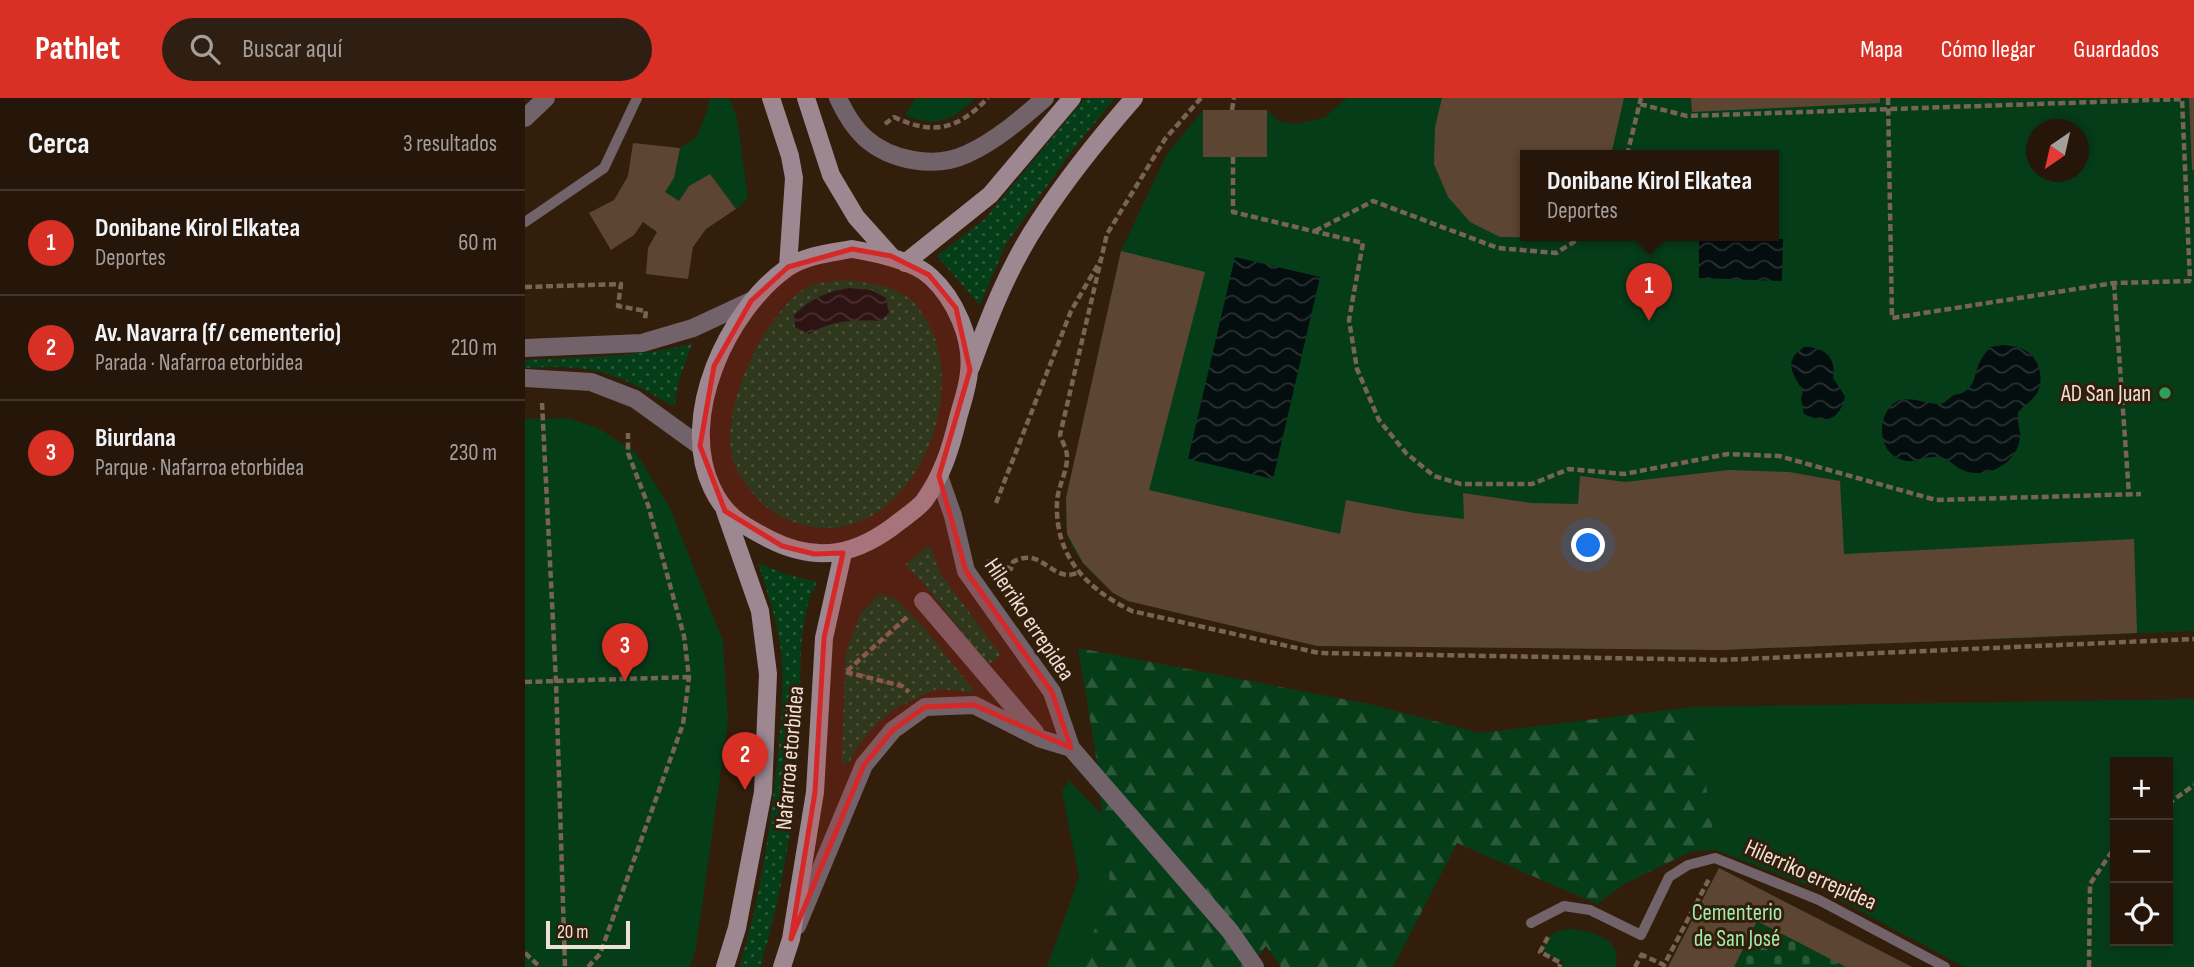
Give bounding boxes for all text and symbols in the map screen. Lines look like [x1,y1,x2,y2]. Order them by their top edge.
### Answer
search box [162,18,652,81]
text: Pathlet [35,29,120,69]
icon: search [186,30,224,68]
text: Buscar aquí [242,34,342,65]
text: Mapa [1860,35,1903,64]
text: Cómo llegar [1941,35,2035,64]
text: Guardados [2073,35,2159,64]
north arrow [2026,119,2089,182]
text: Cerca [28,126,90,162]
text: 3 resultados [403,130,497,158]
popup [1520,150,1779,241]
text: Donibane Kirol Elkatea [1547,166,1752,197]
text: Deportes [1547,197,1618,225]
text: Donibane Kirol Elkatea [95,213,300,244]
text: 1 [46,229,56,257]
text: 60 m [458,229,497,257]
text: Deportes [95,244,166,272]
pin: 1 [1626,263,1672,321]
text: Av. Navarra (f/ cementerio) [95,318,341,349]
text: 2 [46,334,56,362]
text: 210 m [451,334,497,362]
text: Parada · Nafarroa etorbidea [95,349,303,377]
place label: AD San Juan [2060,380,2151,408]
marker: AD San Juan [2157,385,2173,401]
text: Biurdana [95,423,176,454]
text: 3 [46,439,56,467]
text: 230 m [449,439,497,467]
text: Parque · Nafarroa etorbidea [95,454,304,482]
your location [1571,528,1605,562]
street label: Hilerriko errepidea [978,553,1080,686]
pin: 3 [602,623,648,681]
street label: Nafarroa etorbidea [770,685,810,831]
pin: 2 [722,732,768,790]
map controls [2110,757,2173,946]
button: + [2110,757,2173,820]
button: − [2110,820,2173,883]
street label: Hilerriko errepidea [1740,833,1881,916]
button: locate [2110,883,2173,946]
park label: Cementerio de San José [1692,899,1782,953]
scale bar [546,918,630,950]
text: 20 m [557,921,589,944]

